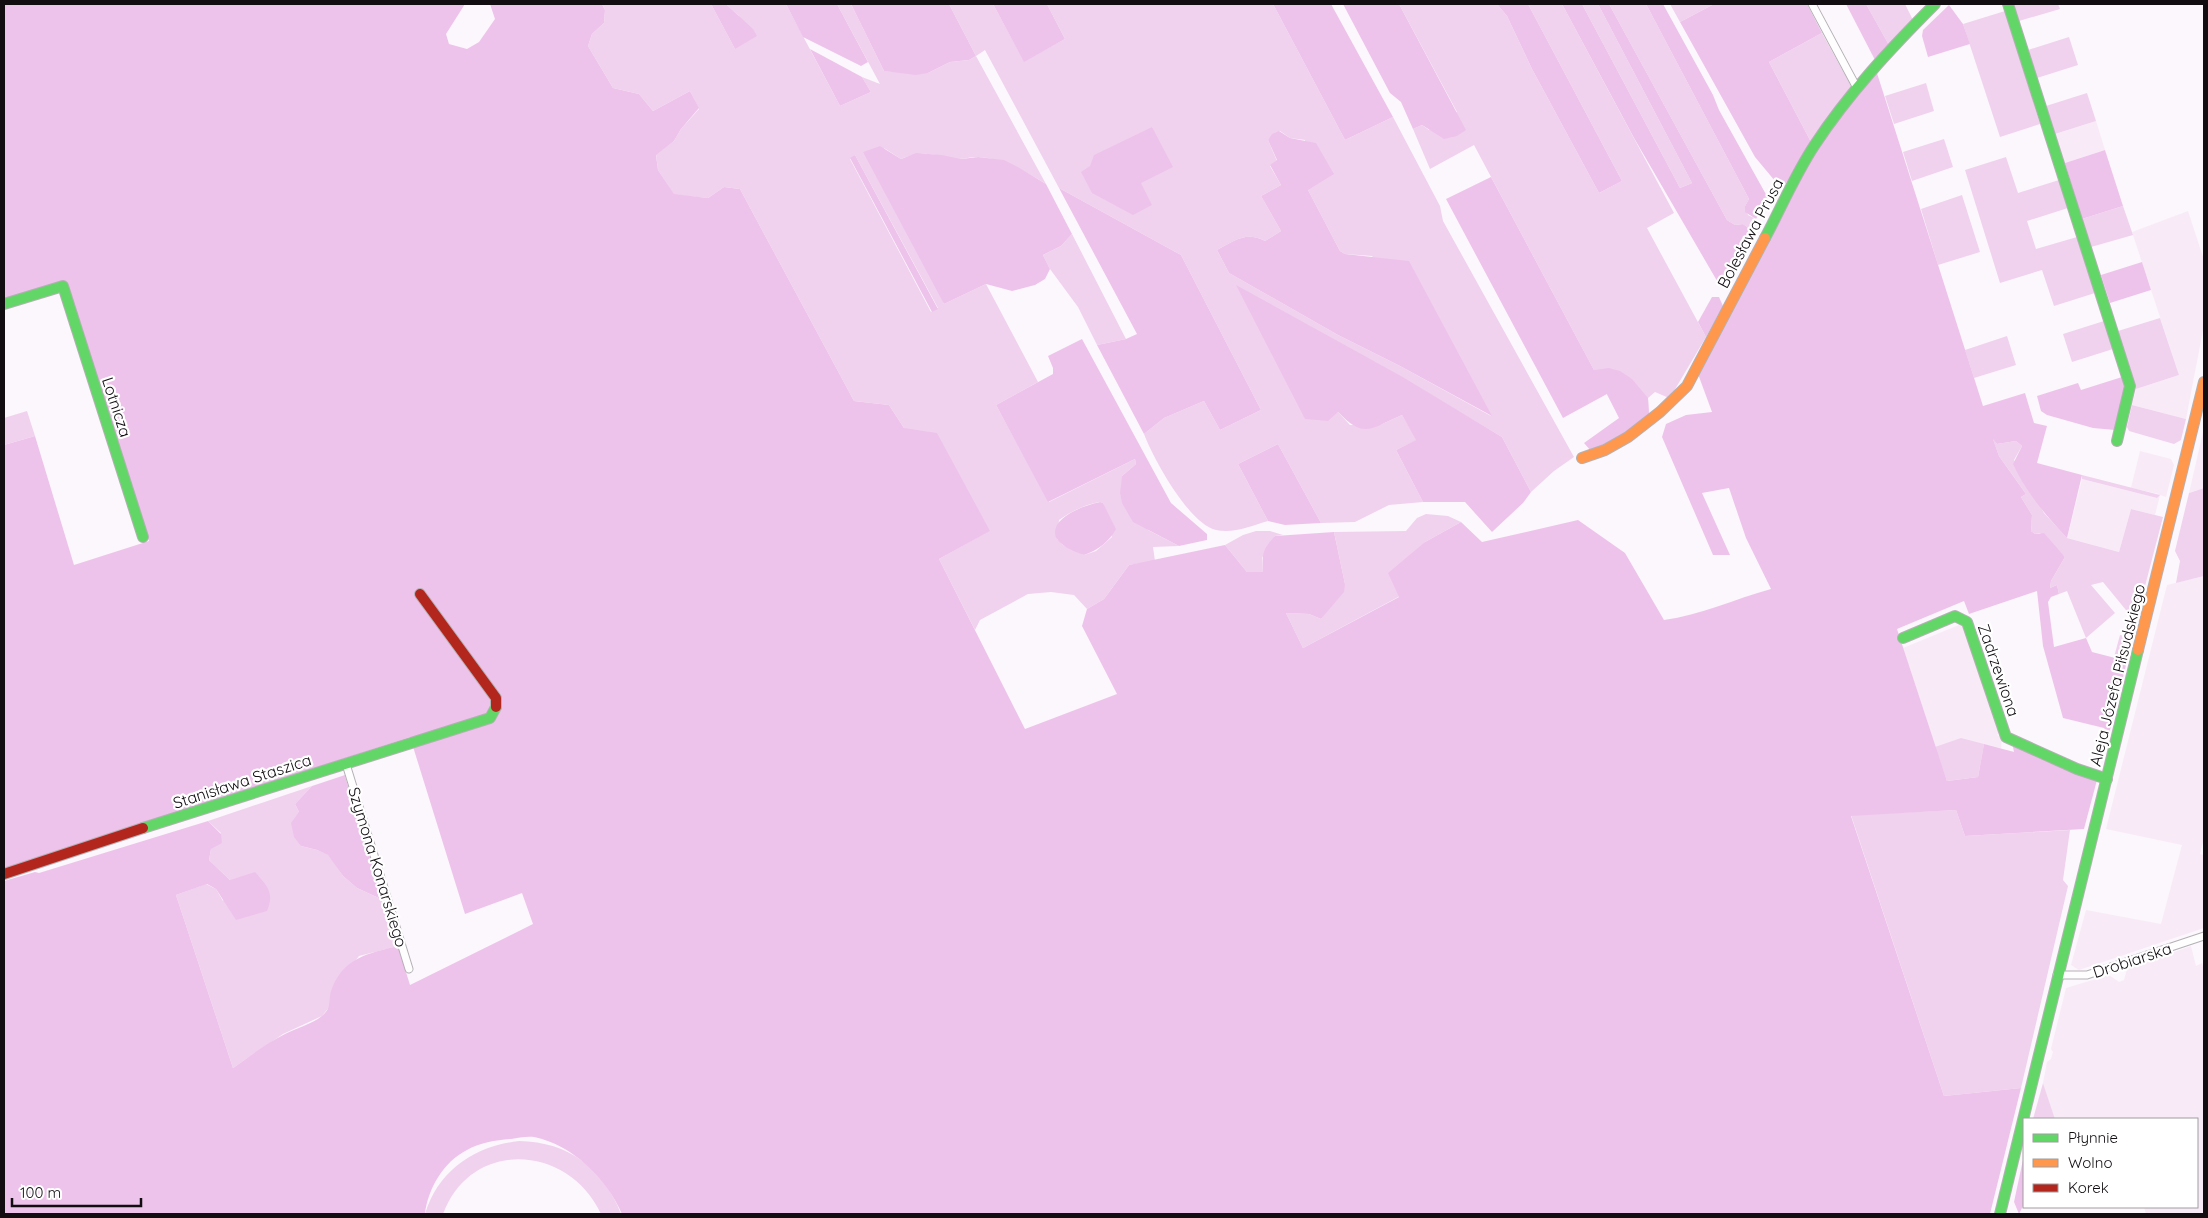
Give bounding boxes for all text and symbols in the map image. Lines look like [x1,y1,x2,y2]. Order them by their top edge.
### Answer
street label: Bolesława Prusa [1713,175,1787,291]
street label: Lotnicza [98,374,136,440]
street label: Aleja Józefa Piłsudskiego [2085,582,2149,768]
street label: Zadrzewiona [1974,621,2024,719]
street label: Stanisława Staszica [170,749,314,813]
street label: Szymona Konarskiego [344,785,412,949]
street label: Drobiarska [2090,938,2174,982]
legend [2023,1118,2198,1208]
text: Płynnie [2068,1128,2118,1147]
text: Wolno [2068,1153,2113,1172]
scale bar [12,1176,141,1208]
text: Korek [2068,1178,2109,1197]
text: 100 m [20,1183,61,1202]

